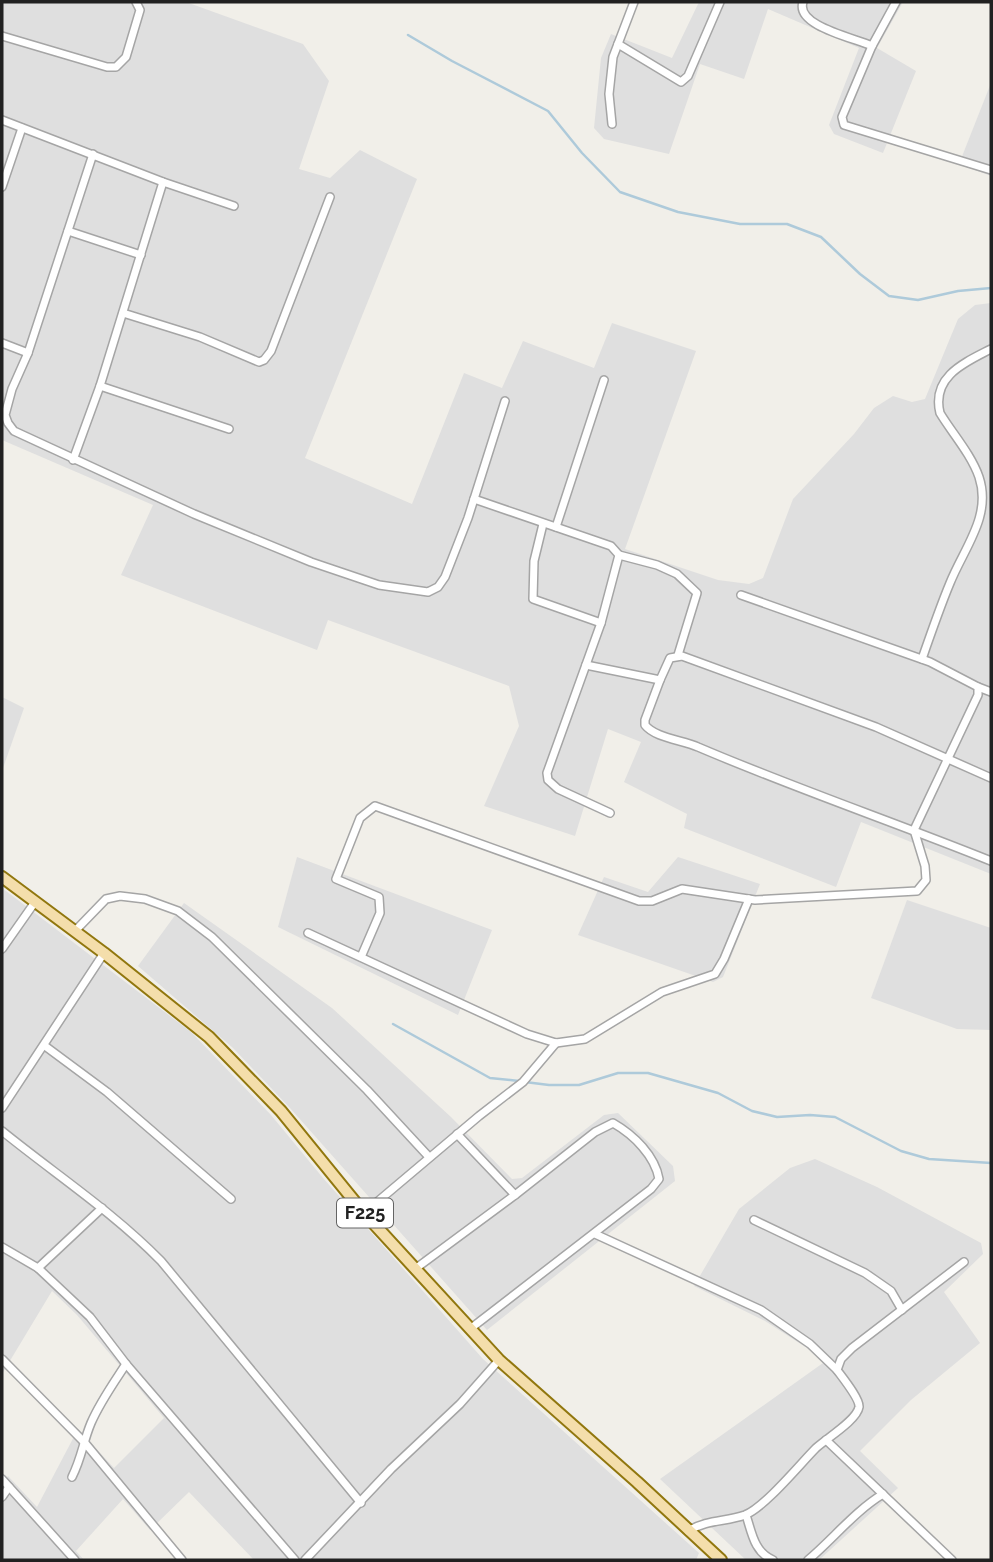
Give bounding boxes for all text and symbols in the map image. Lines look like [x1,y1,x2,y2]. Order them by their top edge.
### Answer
road number: F225 [337,1198,393,1228]

